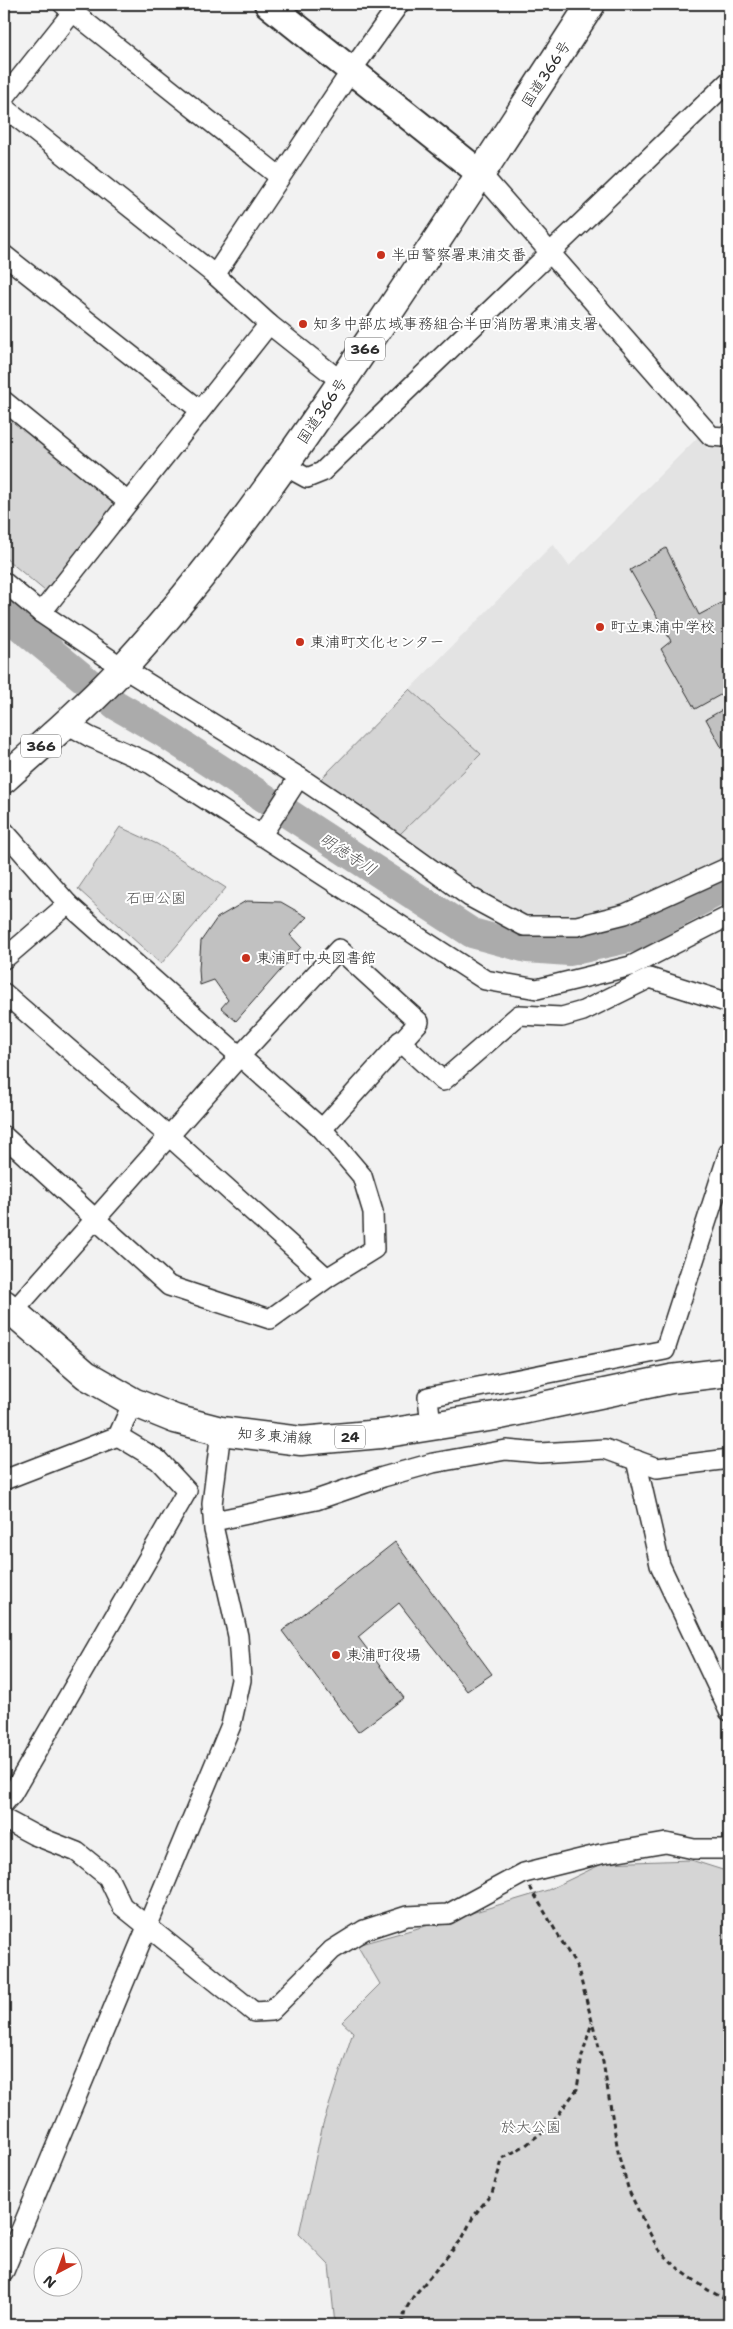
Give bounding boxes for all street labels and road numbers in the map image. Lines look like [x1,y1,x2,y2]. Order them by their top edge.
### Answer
street label: 国道366号 [517,37,575,111]
road number: 366 [345,338,385,360]
street label: 国道366号 [293,374,351,448]
road number: 366 [21,734,61,758]
street label: 知多東浦線 [237,1423,313,1449]
road number: 24 [335,1425,365,1448]

